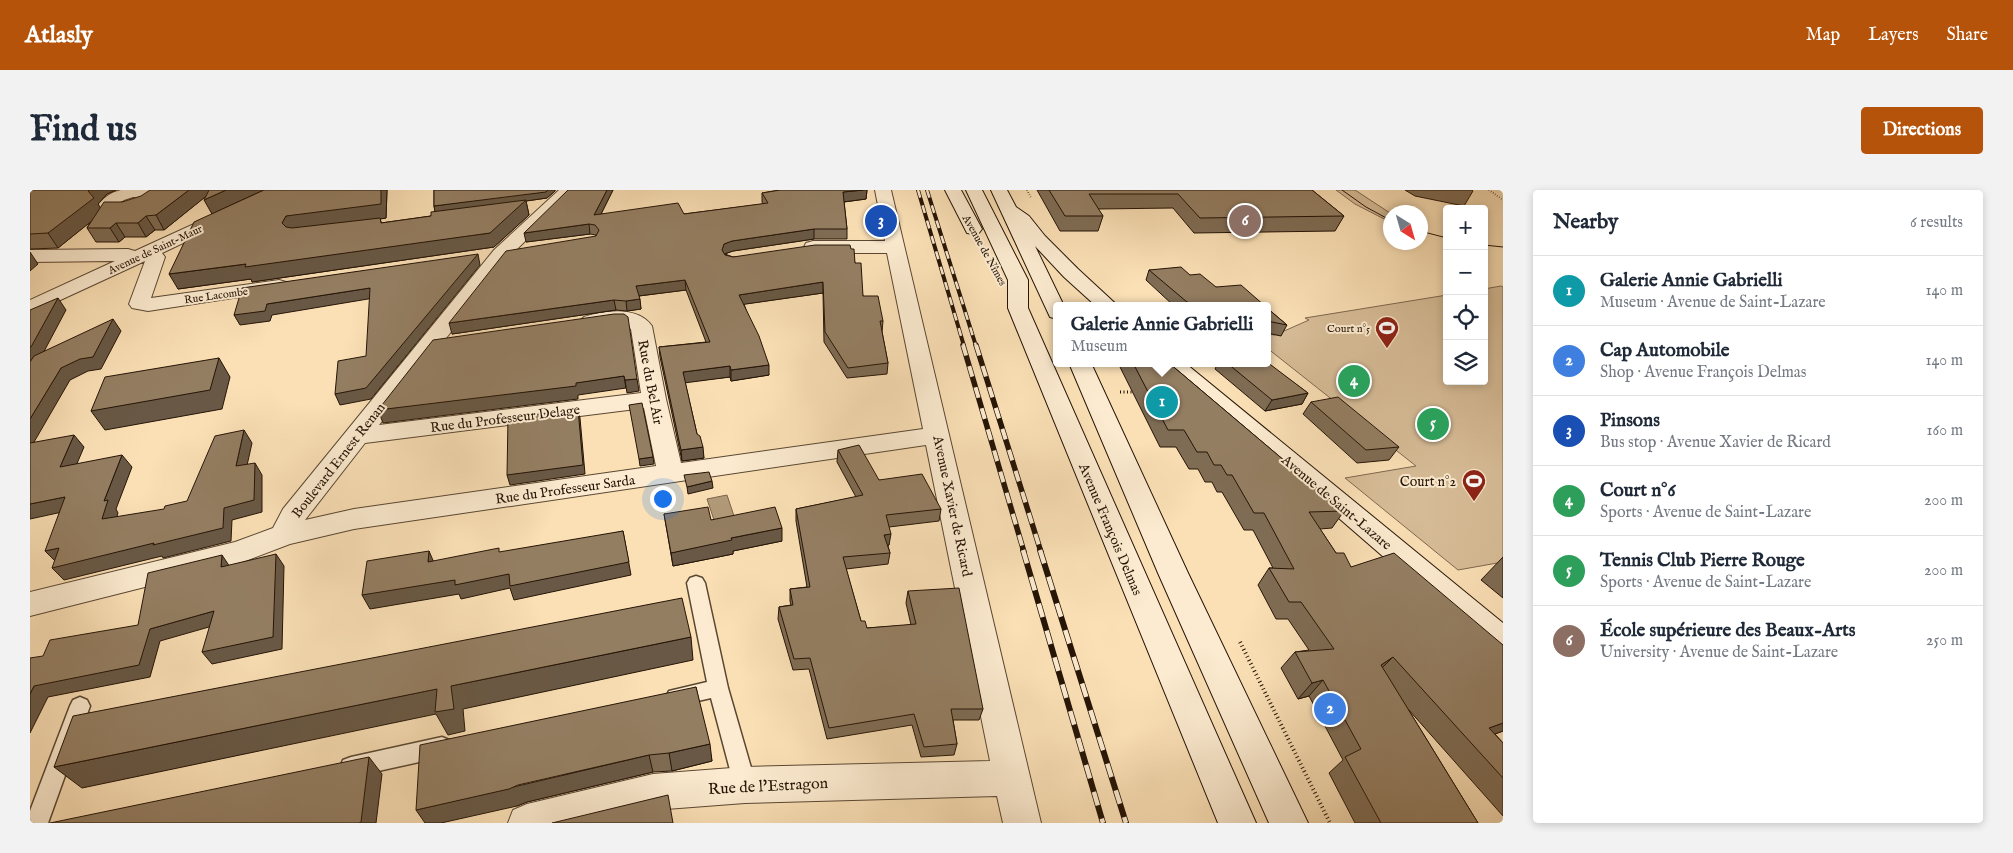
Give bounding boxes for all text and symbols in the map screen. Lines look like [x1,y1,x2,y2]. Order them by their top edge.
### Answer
text: Atlasly [25,20,93,51]
text: Map [1806,24,1840,47]
text: Layers [1868,24,1919,47]
text: Share [1947,24,1988,47]
button: Directions [1861,107,1983,154]
text: Find us [30,108,137,153]
pin: 3 [865,202,897,240]
pin: 6 [1229,202,1261,240]
north arrow [1383,205,1428,250]
map controls [1443,205,1488,385]
button: + [1443,205,1488,250]
text: Nearby [1553,209,1618,236]
street label: Avenue de Nîmes [958,212,1009,289]
text: 6 results [1910,213,1963,233]
street label: Avenue de Saint-Maur [105,222,205,278]
button: − [1443,250,1488,295]
text: Galerie Annie Gabrielli [1600,269,1783,293]
text: 1 [1566,281,1572,301]
text: 140 m [1925,281,1963,301]
street label: Rue Lacombe [183,285,249,307]
text: Museum · Avenue de Saint-Lazare [1600,293,1826,313]
button: locate [1443,295,1488,340]
popup [1053,302,1271,367]
text: Galerie Annie Gabrielli [1071,313,1253,337]
sports icon: Court n°5 [1374,315,1400,349]
place label: Court n°5 [1327,322,1370,336]
text: Museum [1071,337,1128,357]
street label: Rue du Bel Air [633,338,667,426]
text: Cap Automobile [1600,339,1729,363]
button: layers [1443,340,1488,385]
text: 2 [1565,351,1573,371]
text: 140 m [1925,351,1963,371]
pin: 4 [1338,362,1370,400]
text: Shop · Avenue François Delmas [1600,363,1806,383]
pin: 1 [1146,383,1178,421]
street label: Boulevard Ernest Renan [288,399,390,522]
street label: Rue du Professeur Delage [429,401,582,437]
pin: 5 [1417,405,1449,443]
text: Pinsons [1600,409,1660,433]
text: 3 [1566,421,1572,441]
text: 160 m [1927,421,1963,441]
street label: Avenue Xavier de Ricard [928,433,976,579]
text: Bus stop · Avenue Xavier de Ricard [1600,433,1831,453]
street label: Avenue de Saint-Lazare [1277,451,1396,555]
street label: Avenue François Delmas [1074,460,1146,598]
sports icon: Court n°2 [1461,468,1487,502]
street label: Rue du Professeur Sarda [494,471,637,509]
place label: Court n°2 [1400,473,1456,491]
text: Court n°6 [1600,479,1675,503]
your location [650,486,676,512]
text: 4 [1565,491,1573,511]
text: 200 m [1924,491,1963,511]
text: Sports · Avenue de Saint-Lazare [1600,503,1811,523]
text: Tennis Club Pierre Rouge [1600,549,1805,573]
text: 5 [1566,561,1572,581]
text: 200 m [1924,561,1963,581]
text: Sports · Avenue de Saint-Lazare [1600,573,1811,593]
text: École supérieure des Beaux-Arts [1600,619,1856,643]
text: 6 [1566,631,1572,651]
text: 250 m [1926,631,1963,651]
text: University · Avenue de Saint-Lazare [1600,643,1838,663]
pin: 2 [1314,690,1346,728]
street label: Rue de l'Estragon [708,774,829,800]

